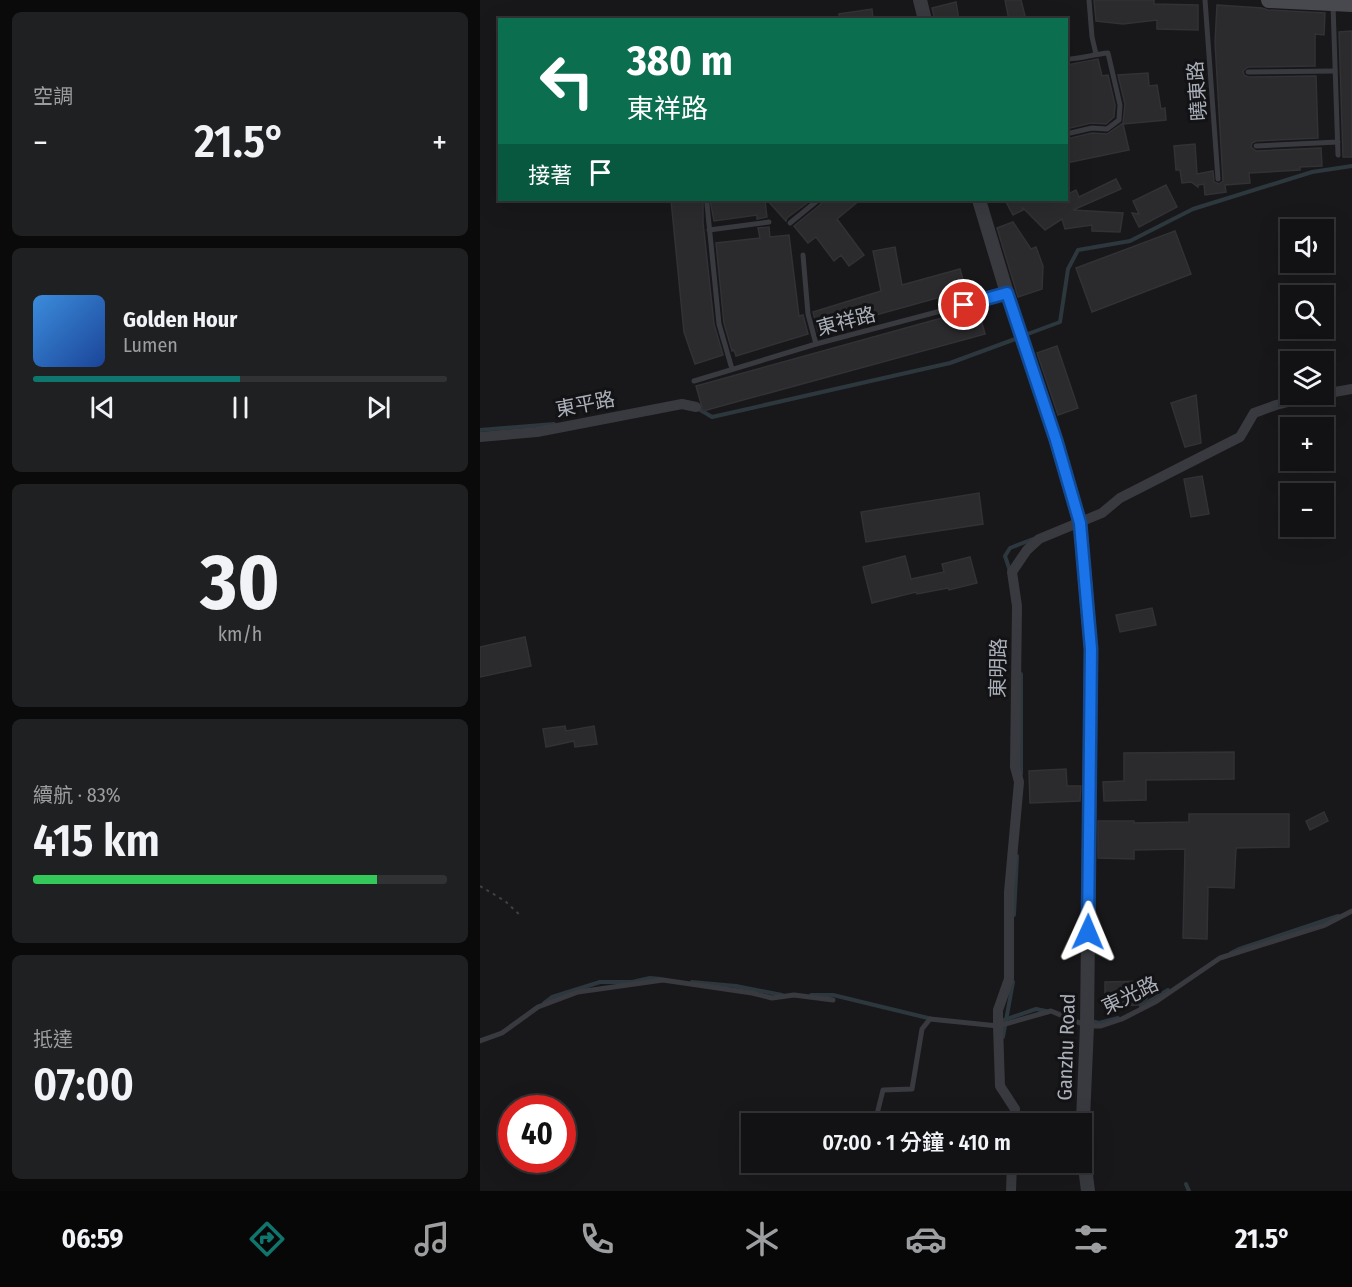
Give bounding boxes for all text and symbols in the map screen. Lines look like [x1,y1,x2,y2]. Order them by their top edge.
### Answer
text: 380 m [627,36,733,86]
icon: left [528,42,606,120]
street label: 曉東路 [1183,60,1211,122]
text: 空調 [33,84,73,108]
text: 東祥路 [627,93,708,125]
text: 21.5° [194,115,286,169]
text: − [33,123,48,163]
text: + [432,123,447,163]
icon: arrive [584,156,617,189]
text: 接著 [528,162,572,189]
map controls [1280,219,1334,537]
button: sound [1280,219,1334,273]
pin [938,279,989,330]
button: search [1280,285,1334,339]
icon: arrive [947,288,980,321]
street label: 東祥路 [814,302,878,340]
text: Golden Hour [123,306,237,333]
text: Lumen [123,333,178,357]
button: layers [1280,351,1334,405]
street label: 東平路 [553,386,617,422]
icon: previous [86,391,119,424]
icon: pause [224,391,257,424]
icon: next [362,391,395,424]
button: + [1280,417,1334,471]
button: − [1280,483,1334,537]
text: 30 [200,536,280,630]
text: km/h [218,622,262,646]
street label: 東明路 [985,638,1011,698]
text: 續航 · 83% [33,783,121,807]
text: 415 km [33,814,160,868]
position arrow [1056,900,1120,964]
street label: 東光路 [1098,971,1162,1019]
street label: Ganzhu Road [1052,993,1080,1101]
text: 抵達 [33,1027,73,1051]
text: 07:00 [33,1058,134,1112]
speed limit sign: 40 [498,1095,576,1173]
text: 07:00 · 1 分鐘 · 410 m [822,1129,1011,1156]
icon: directions [246,1218,288,1260]
icon: music [411,1218,453,1260]
icon: phone [576,1218,618,1260]
icon: climate [741,1218,783,1260]
icon: car [905,1218,947,1260]
icon: filters [1070,1218,1112,1260]
text: 06:59 [61,1223,123,1255]
text: 21.5° [1235,1223,1291,1255]

